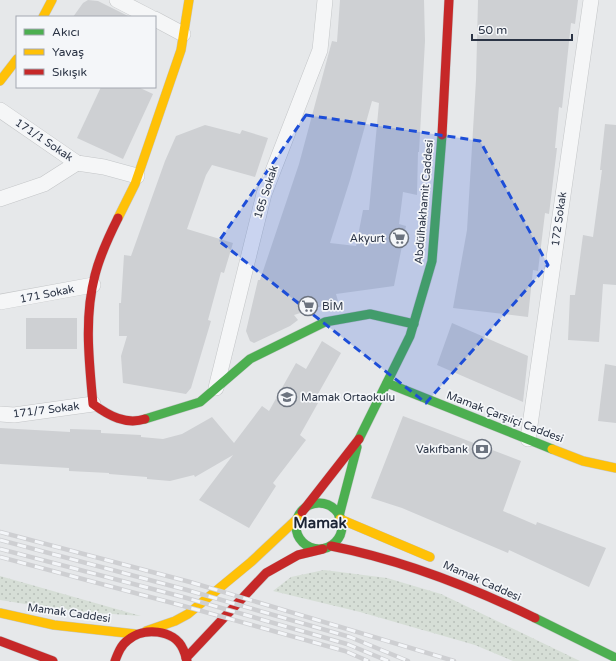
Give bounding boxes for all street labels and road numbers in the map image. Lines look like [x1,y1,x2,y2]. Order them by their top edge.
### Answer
street label: 171/1 Sokak [13,116,75,164]
street label: Abdülhakhamit Caddesi [412,139,436,265]
street label: 165 Sokak [251,164,281,220]
street label: 172 Sokak [549,191,569,247]
street label: 171 Sokak [19,282,75,306]
street label: Mamak Çarşıiçi Caddesi [445,389,565,445]
street label: 171/7 Sokak [12,399,80,421]
street label: Mamak Caddesi [441,558,523,604]
street label: Mamak Caddesi [27,601,111,625]

